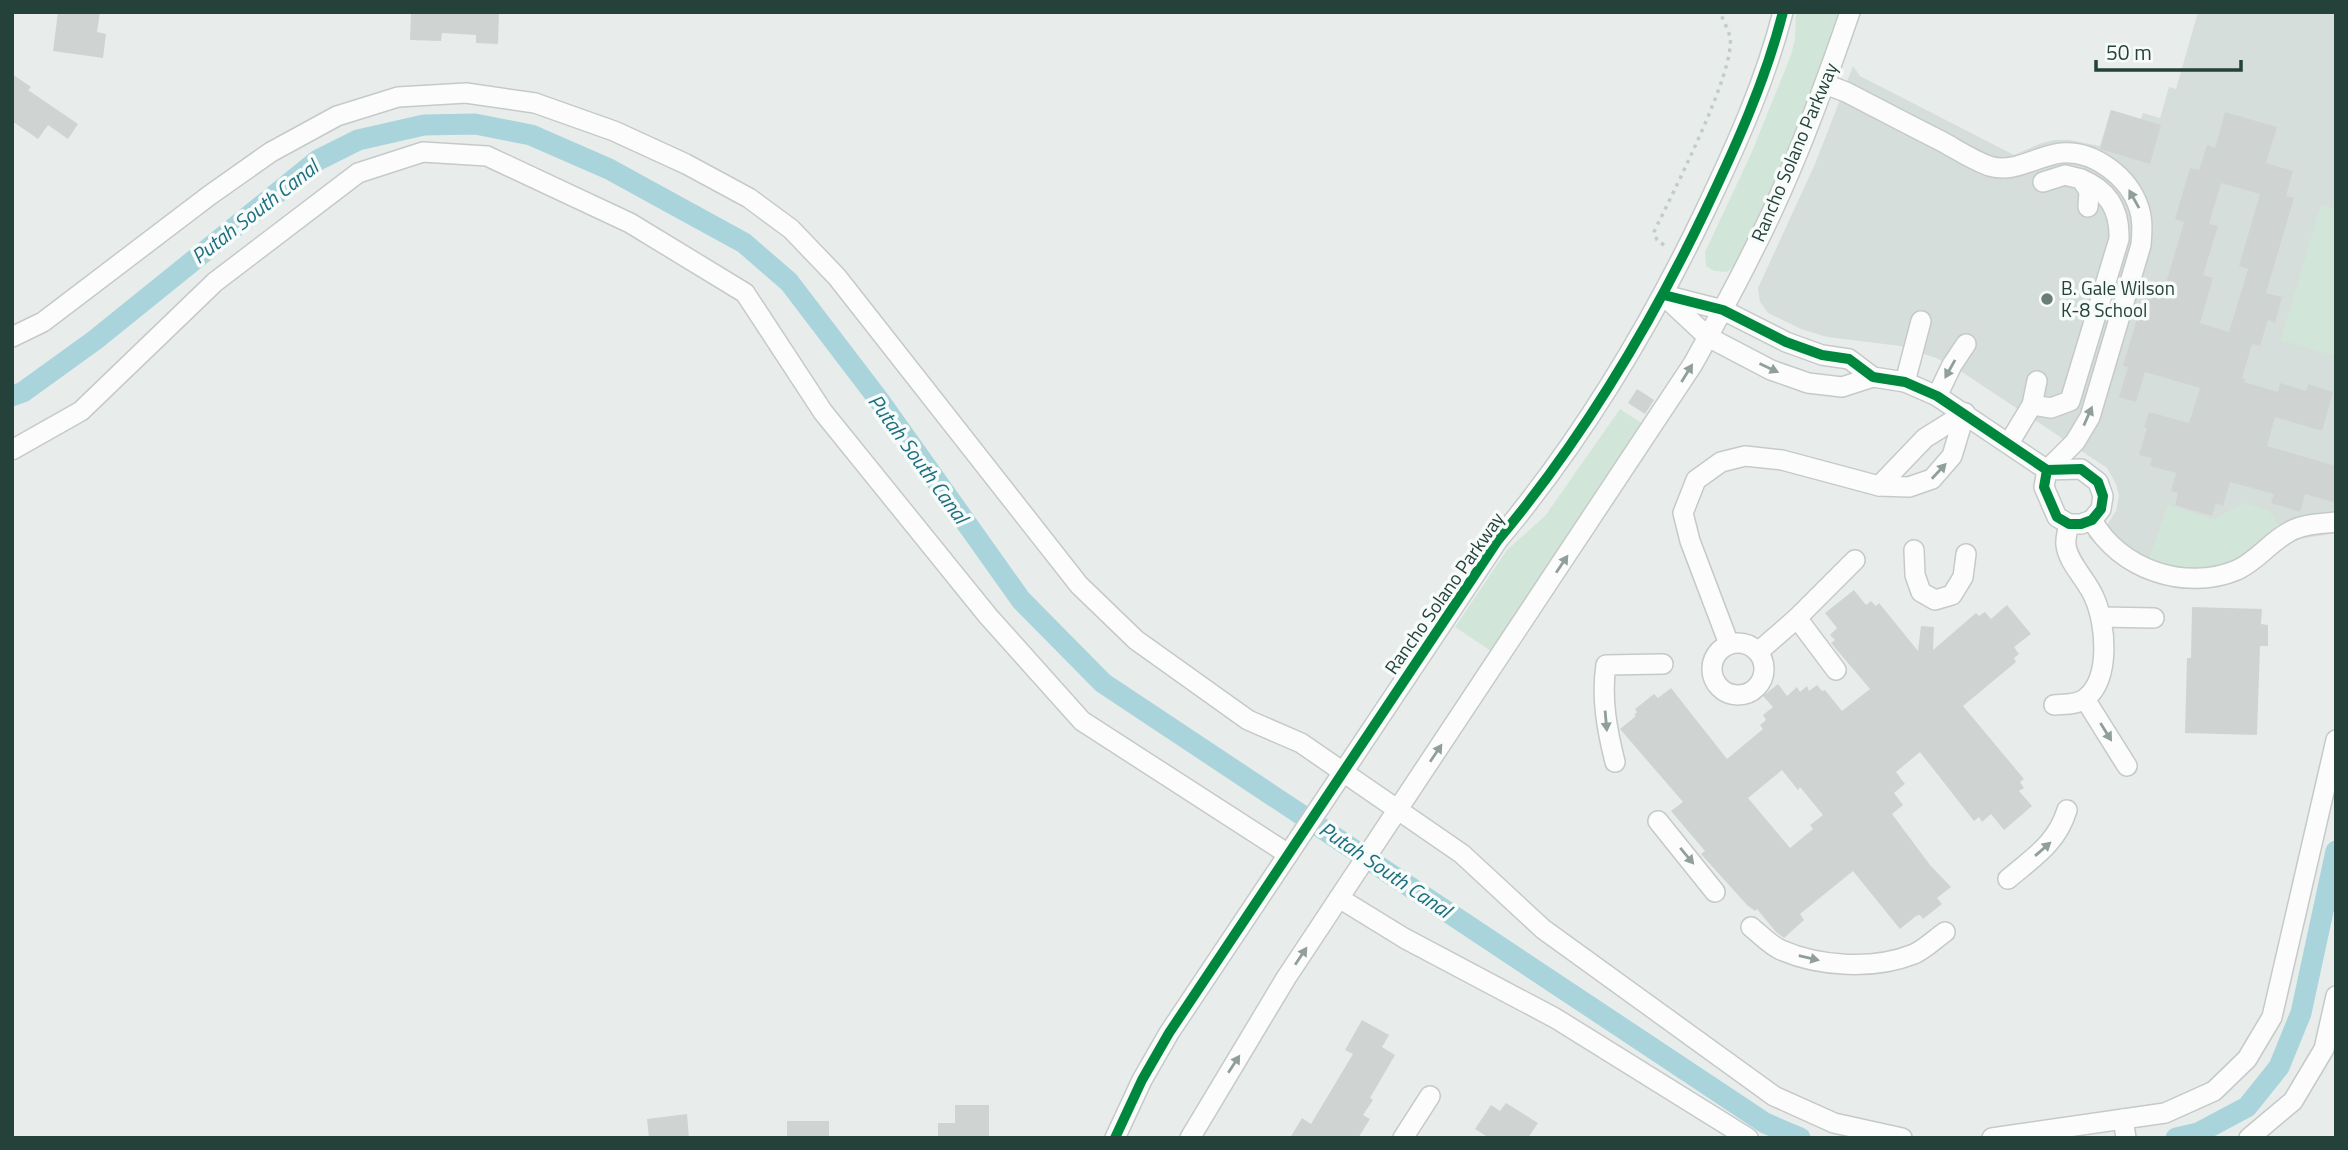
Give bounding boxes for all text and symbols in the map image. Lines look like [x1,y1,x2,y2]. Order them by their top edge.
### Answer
scale bar [2096,28,2241,72]
text: 50 m [2106,36,2152,68]
street label: Rancho Solano Parkway [1743,58,1844,246]
water label: Putah South Canal [184,150,327,271]
one-way arrow [2128,189,2140,209]
place label: B. Gale Wilson K-8 School [2061,273,2175,324]
marker: B. Gale Wilson K-8 School [2039,291,2055,307]
one-way arrow [1945,360,1957,380]
one-way arrow [1759,362,1779,374]
one-way arrow [1680,363,1693,383]
water label: Putah South Canal [861,387,978,532]
one-way arrow [2083,406,2094,427]
one-way arrow [1930,463,1946,480]
street label: Rancho Solano Parkway [1377,506,1511,680]
one-way arrow [1556,554,1569,573]
one-way arrow [1601,710,1612,732]
one-way arrow [2100,723,2112,742]
one-way arrow [1430,743,1443,763]
water label: Putah South Canal [1313,813,1460,927]
one-way arrow [2035,842,2052,857]
one-way arrow [1679,847,1695,865]
one-way arrow [1294,946,1307,966]
one-way arrow [1799,953,1821,964]
one-way arrow [1227,1055,1240,1074]

